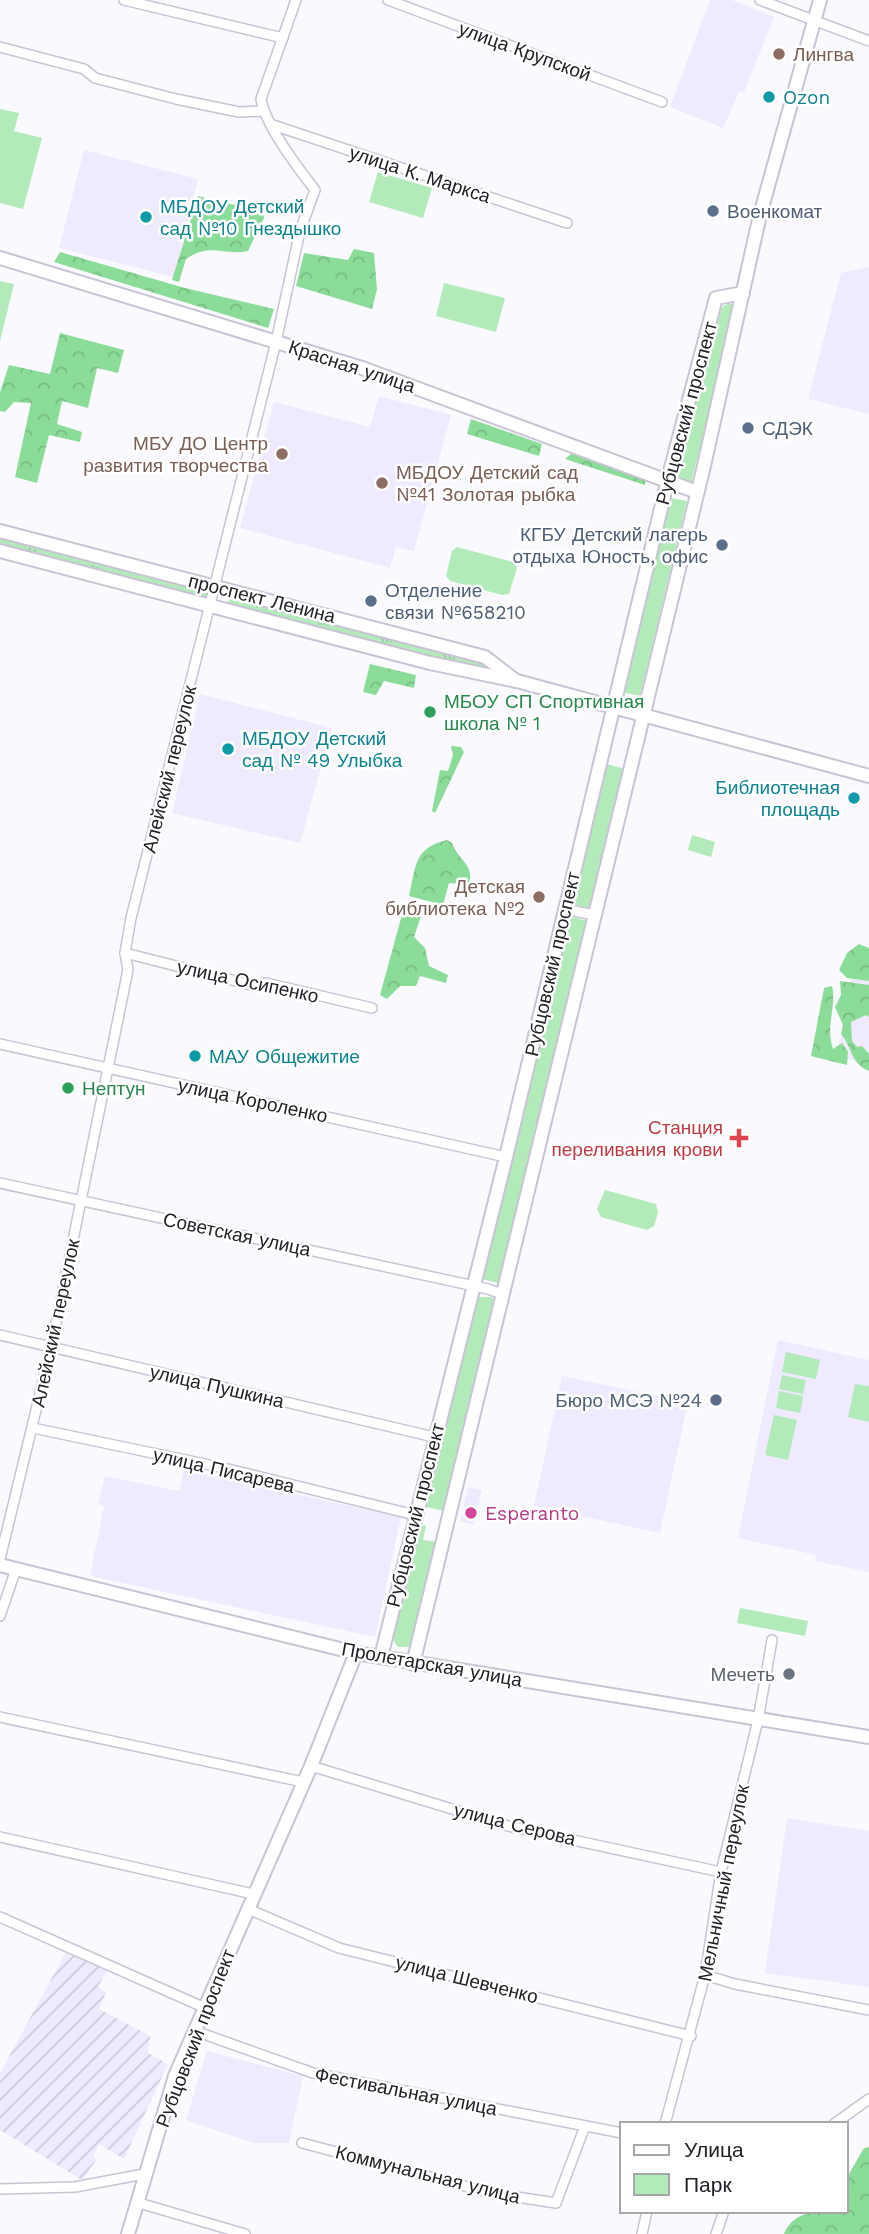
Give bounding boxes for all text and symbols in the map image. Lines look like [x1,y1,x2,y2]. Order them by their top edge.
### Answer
street label: улица Крупской [456,17,594,86]
place label: Лингва [793,43,854,66]
marker: Лингва [771,46,787,62]
place label: Ozon [783,86,830,109]
marker: Ozon [761,89,777,105]
street label: улица К. Маркса [346,141,494,208]
place label: МБДОУ Детский сад №10 Гнездышко [160,195,341,240]
place label: Военкомат [727,200,823,223]
marker: Военкомат [705,203,721,219]
marker: МБДОУ Детский сад №10 Гнездышко [138,209,154,225]
street label: Рубцовский проспект [651,319,722,507]
street label: Красная улица [286,335,418,398]
place label: СДЭК [762,417,813,440]
marker: СДЭК [740,420,756,436]
place label: МБУ ДО Центр развития творчества [83,432,268,477]
marker: МБУ ДО Центр развития творчества [274,446,290,462]
place label: МБДОУ Детский сад №41 Золотая рыбка [396,461,578,506]
marker: МБДОУ Детский сад №41 Золотая рыбка [374,475,390,491]
place label: КГБУ Детский лагерь отдыха Юность, офис [513,523,708,568]
marker: КГБУ Детский лагерь отдыха Юность, офис [714,537,730,553]
street label: проспект Ленина [186,569,338,628]
place label: Отделение связи №658210 [385,579,526,624]
marker: Отделение связи №658210 [363,593,379,609]
street label: Алейский переулок [138,682,202,855]
place label: МБОУ СП Спортивная школа № 1 [444,690,644,735]
marker: МБОУ СП Спортивная школа № 1 [422,704,438,720]
place label: МБДОУ Детский сад № 49 Улыбка [242,727,403,772]
marker: МБДОУ Детский сад № 49 Улыбка [220,741,236,757]
place label: Библиотечная площадь [715,776,840,821]
marker: Библиотечная площадь [846,790,862,806]
street label: Рубцовский проспект [520,869,585,1059]
place label: Детская библиотека №2 [385,875,525,920]
marker: Детская библиотека №2 [531,889,547,905]
street label: улица Осипенко [175,955,321,1008]
place label: МАУ Общежитие [209,1045,360,1068]
marker: МАУ Общежитие [187,1048,203,1064]
street label: улица Короленко [176,1073,330,1128]
place label: Нептун [82,1077,146,1100]
marker: Нептун [60,1080,76,1096]
place label: Станция переливания крови [551,1116,723,1161]
marker: Станция переливания крови [729,1128,749,1148]
street label: Советская улица [161,1208,313,1261]
street label: Алейский переулок [26,1236,85,1409]
street label: улица Пушкина [148,1360,287,1413]
place label: Бюро МСЭ №24 [555,1389,702,1412]
marker: Бюро МСЭ №24 [708,1392,724,1408]
street label: Рубцовский проспект [381,1420,450,1610]
street label: улица Писарева [151,1443,297,1498]
place label: Esperanto [485,1502,579,1525]
marker: Esperanto [463,1505,479,1521]
street label: Пролетарская улица [340,1637,524,1692]
place label: Мечеть [711,1663,775,1686]
marker: Мечеть [781,1666,797,1682]
street label: Мельничный переулок [693,1782,754,1984]
street label: улица Серова [452,1798,579,1851]
street label: Рубцовский проспект [151,1946,240,2130]
street label: улица Шевченко [393,1951,540,2008]
street label: Фестивальная улица [313,2063,499,2121]
legend [620,2122,848,2213]
text: Улица [684,2137,744,2162]
street label: Коммунальная улица [333,2140,523,2209]
text: Парк [684,2172,732,2197]

